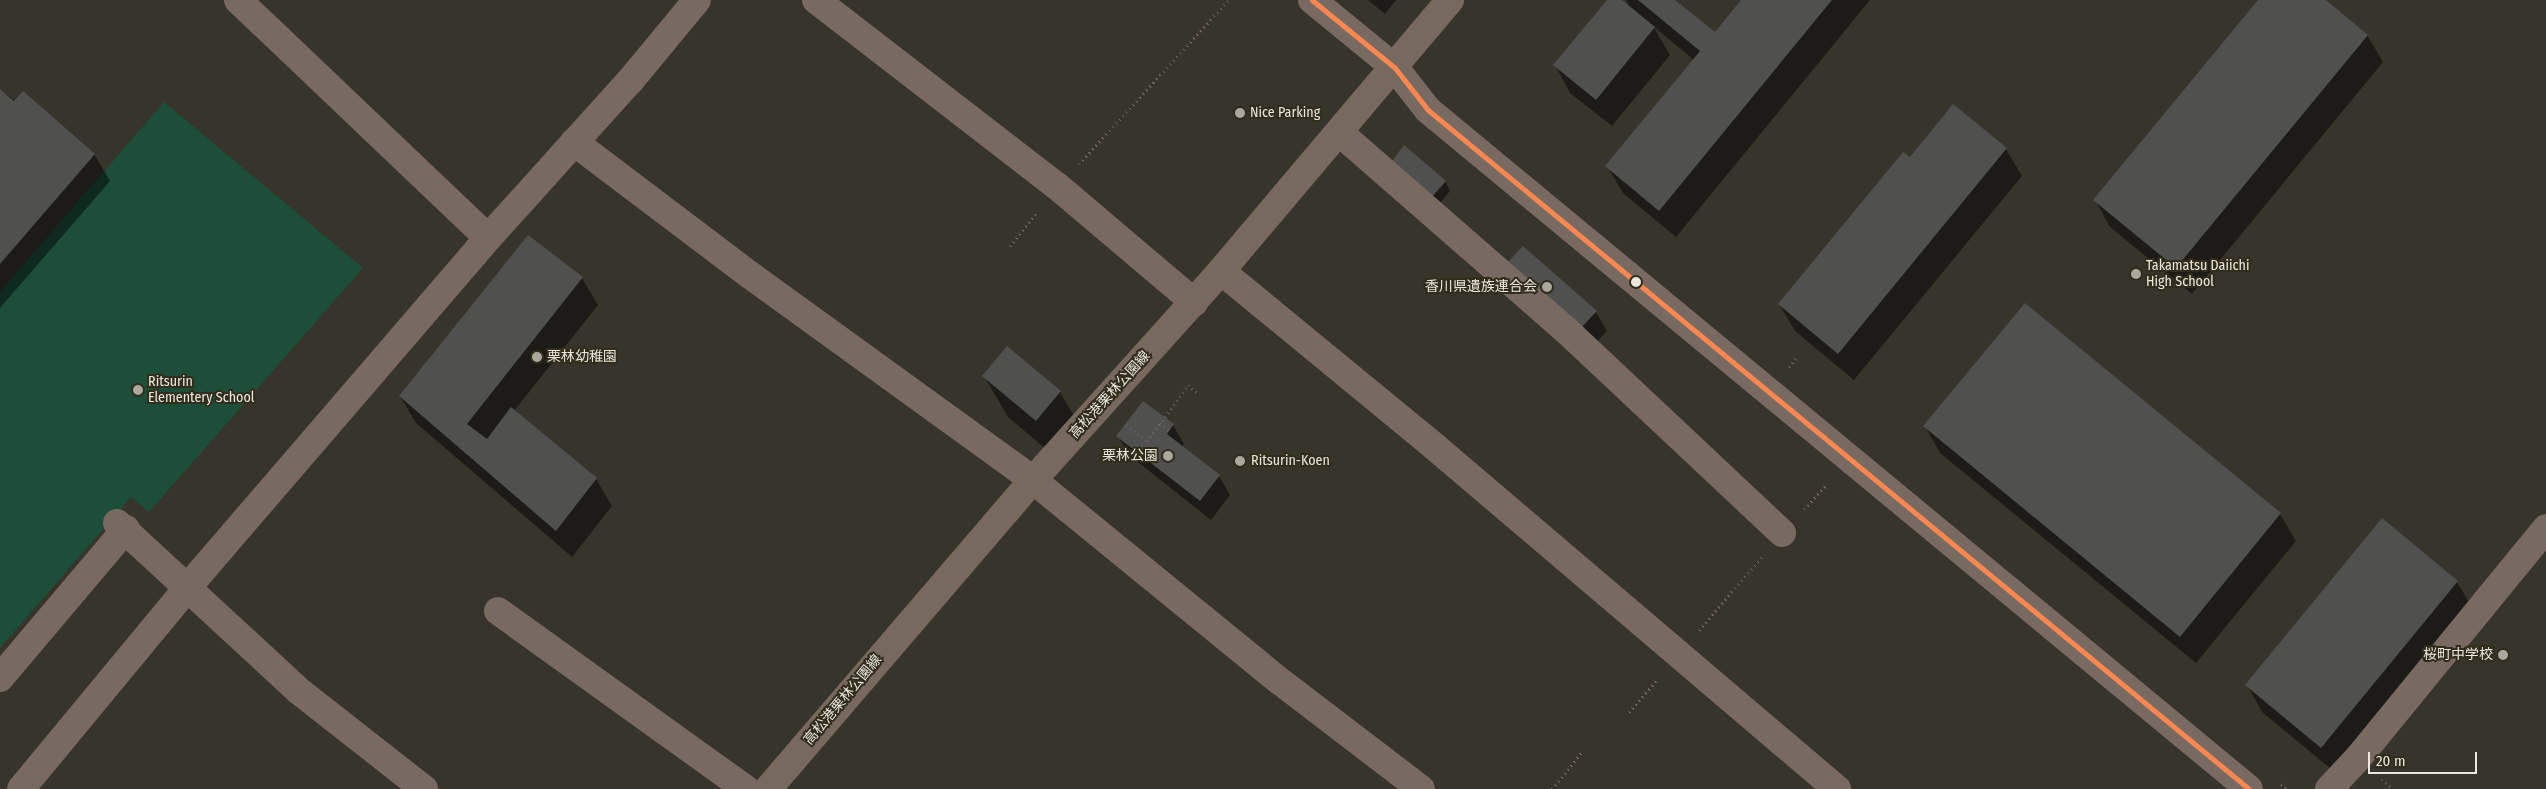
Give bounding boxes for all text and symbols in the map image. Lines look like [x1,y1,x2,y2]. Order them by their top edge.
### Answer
place label: Nice Parking [1250,105,1320,121]
marker: Nice Parking [1234,107,1246,119]
place label: Takamatsu Daiichi High School [2146,258,2249,290]
marker: Takamatsu Daiichi High School [2130,268,2142,280]
unlabelled marker [1631,277,1641,287]
place label: 香川県遺族連合会 [1425,279,1537,295]
marker: 香川県遺族連合会 [1541,281,1553,293]
street label: 高松港栗林公園線 [1066,348,1154,442]
place label: 栗林幼稚園 [547,349,617,365]
marker: 栗林幼稚園 [531,351,543,363]
place label: Ritsurin Elementery School [148,374,255,407]
marker: Ritsurin Elementery School [132,384,144,396]
place label: 栗林公園 [1102,448,1158,464]
marker: 栗林公園 [1162,450,1174,462]
place label: Ritsurin-Koen [1251,453,1330,469]
marker: Ritsurin-Koen [1233,454,1247,468]
place label: 桜町中学校 [2423,647,2493,663]
marker: 桜町中学校 [2497,649,2509,661]
street label: 高松港栗林公園線 [801,652,885,748]
scale bar [2371,742,2480,774]
text: 20 m [2376,752,2406,770]

